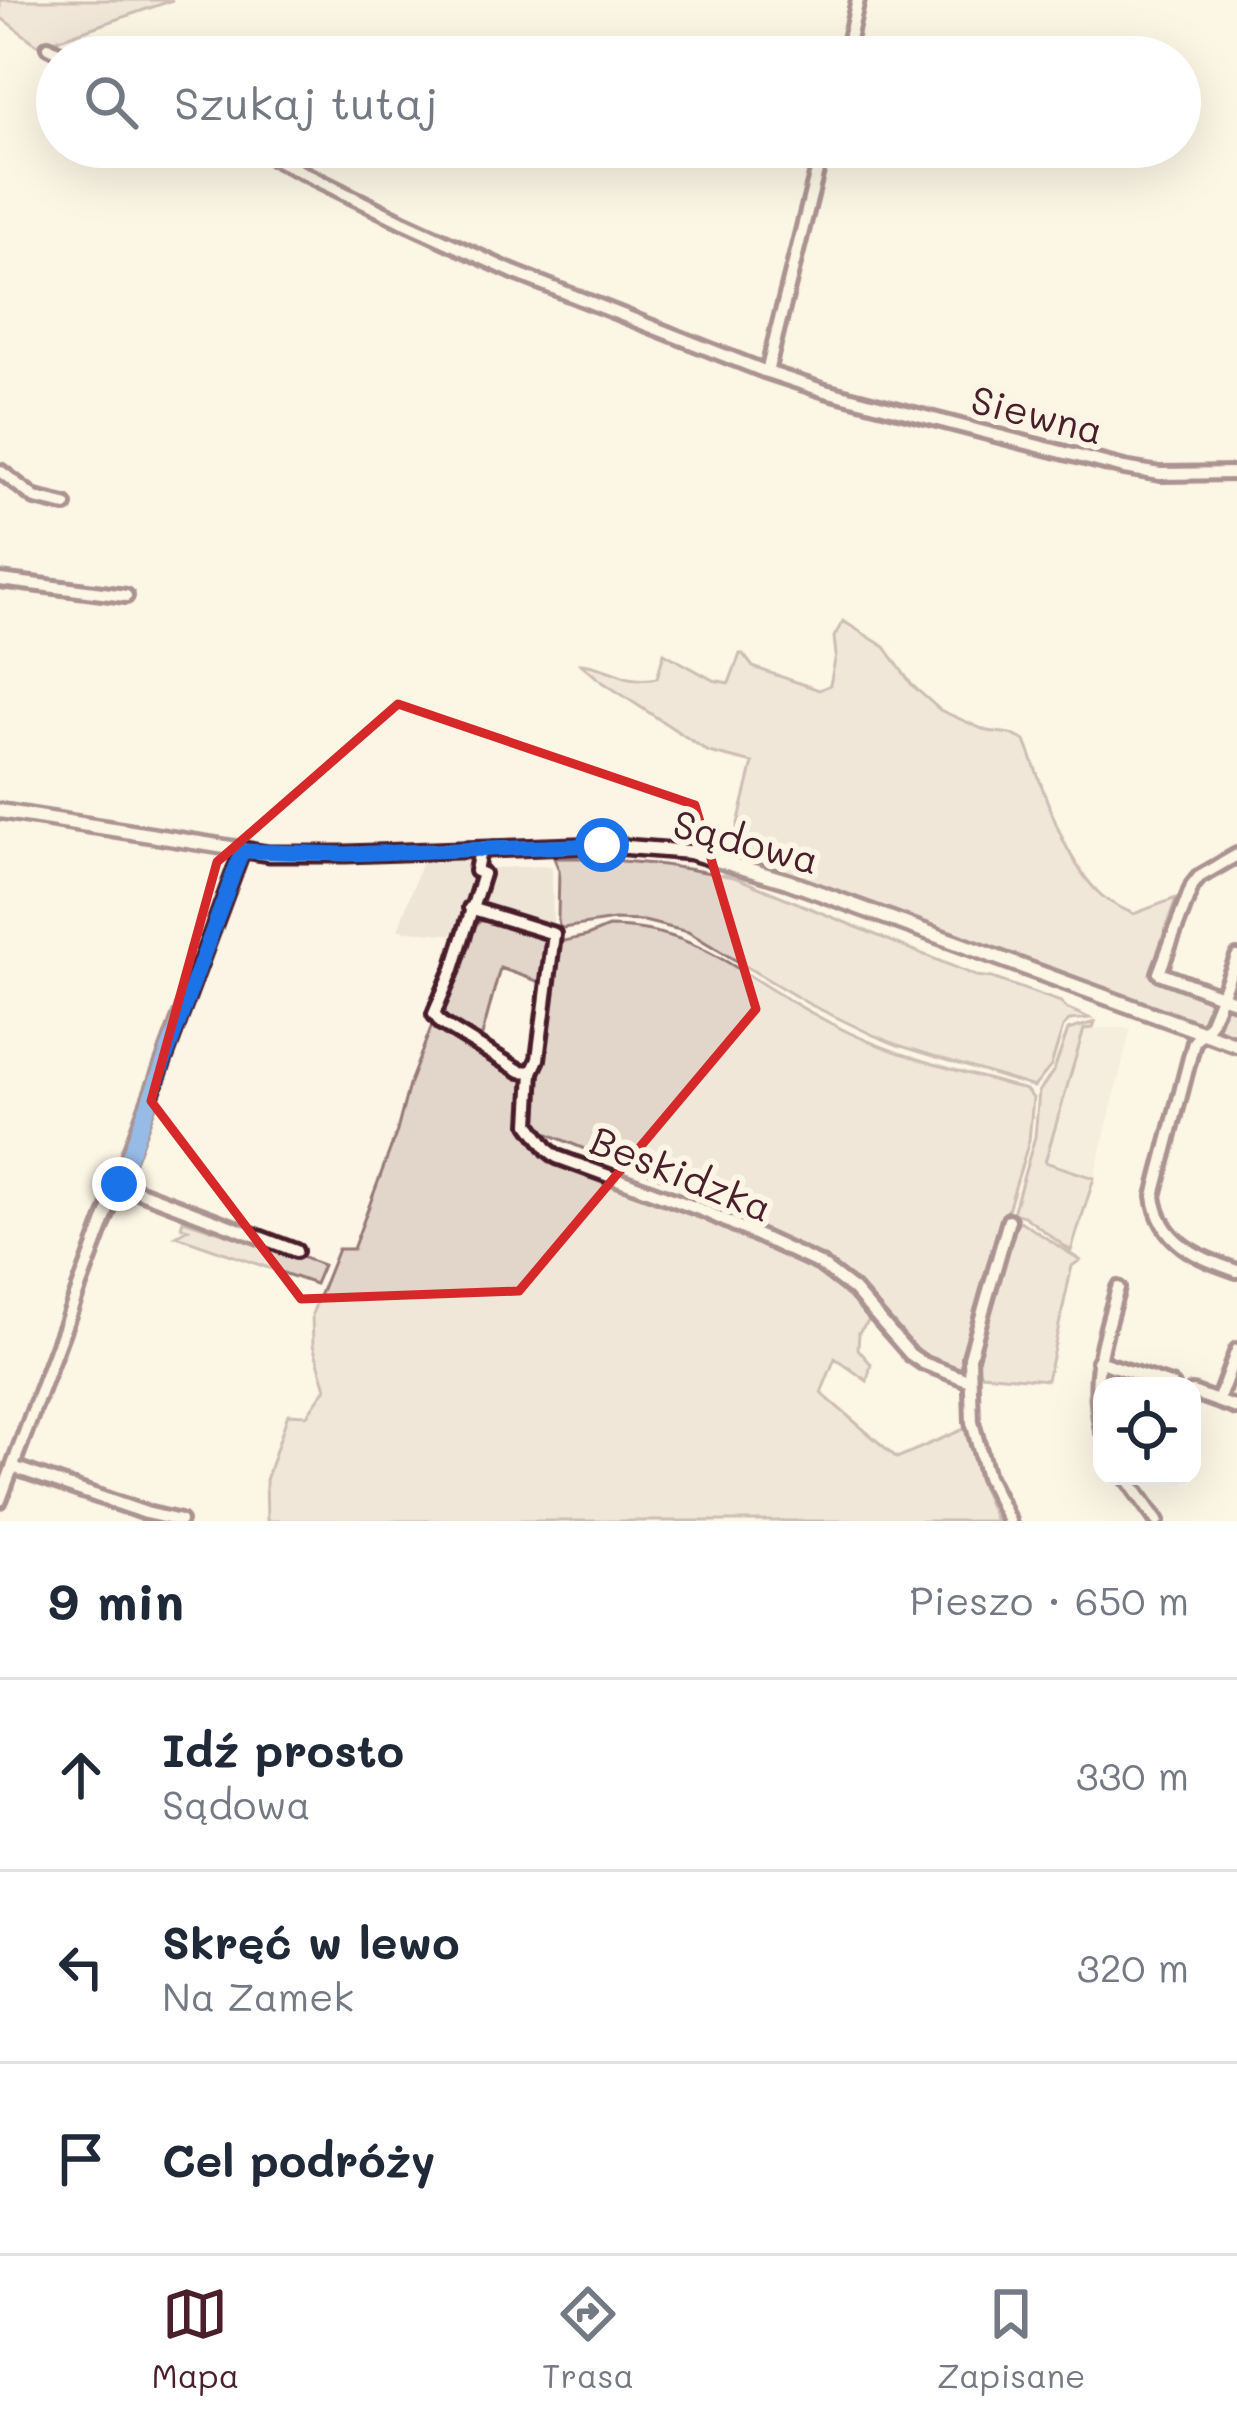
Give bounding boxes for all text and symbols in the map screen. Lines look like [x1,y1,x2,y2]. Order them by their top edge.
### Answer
search box [36,36,1201,168]
icon: search [78,69,144,135]
text: Szukaj tutaj [174,73,438,131]
street label: Siewna [966,373,1109,455]
street label: Sądowa [668,797,825,884]
route start [575,818,629,872]
street label: Beskidzka [583,1113,780,1232]
route end [92,1157,146,1211]
map controls [1093,1377,1201,1485]
button: locate [1093,1377,1201,1485]
text: 9 min [48,1566,184,1633]
text: Pieszo · 650 m [909,1574,1189,1625]
text: Idź prosto [162,1720,404,1778]
icon: ahead [48,1742,114,1808]
text: 330 m [1076,1749,1189,1800]
text: Sądowa [162,1778,311,1829]
text: Skręć w lewo [162,1912,460,1970]
icon: left [48,1934,114,2000]
text: 320 m [1077,1941,1189,1992]
text: Na Zamek [162,1970,354,2021]
icon: arrive [48,2126,114,2192]
text: Cel podróży [162,2130,435,2188]
tab: Mapa [151,2281,239,2396]
tab: Trasa [542,2281,634,2396]
tab: Zapisane [937,2281,1086,2396]

